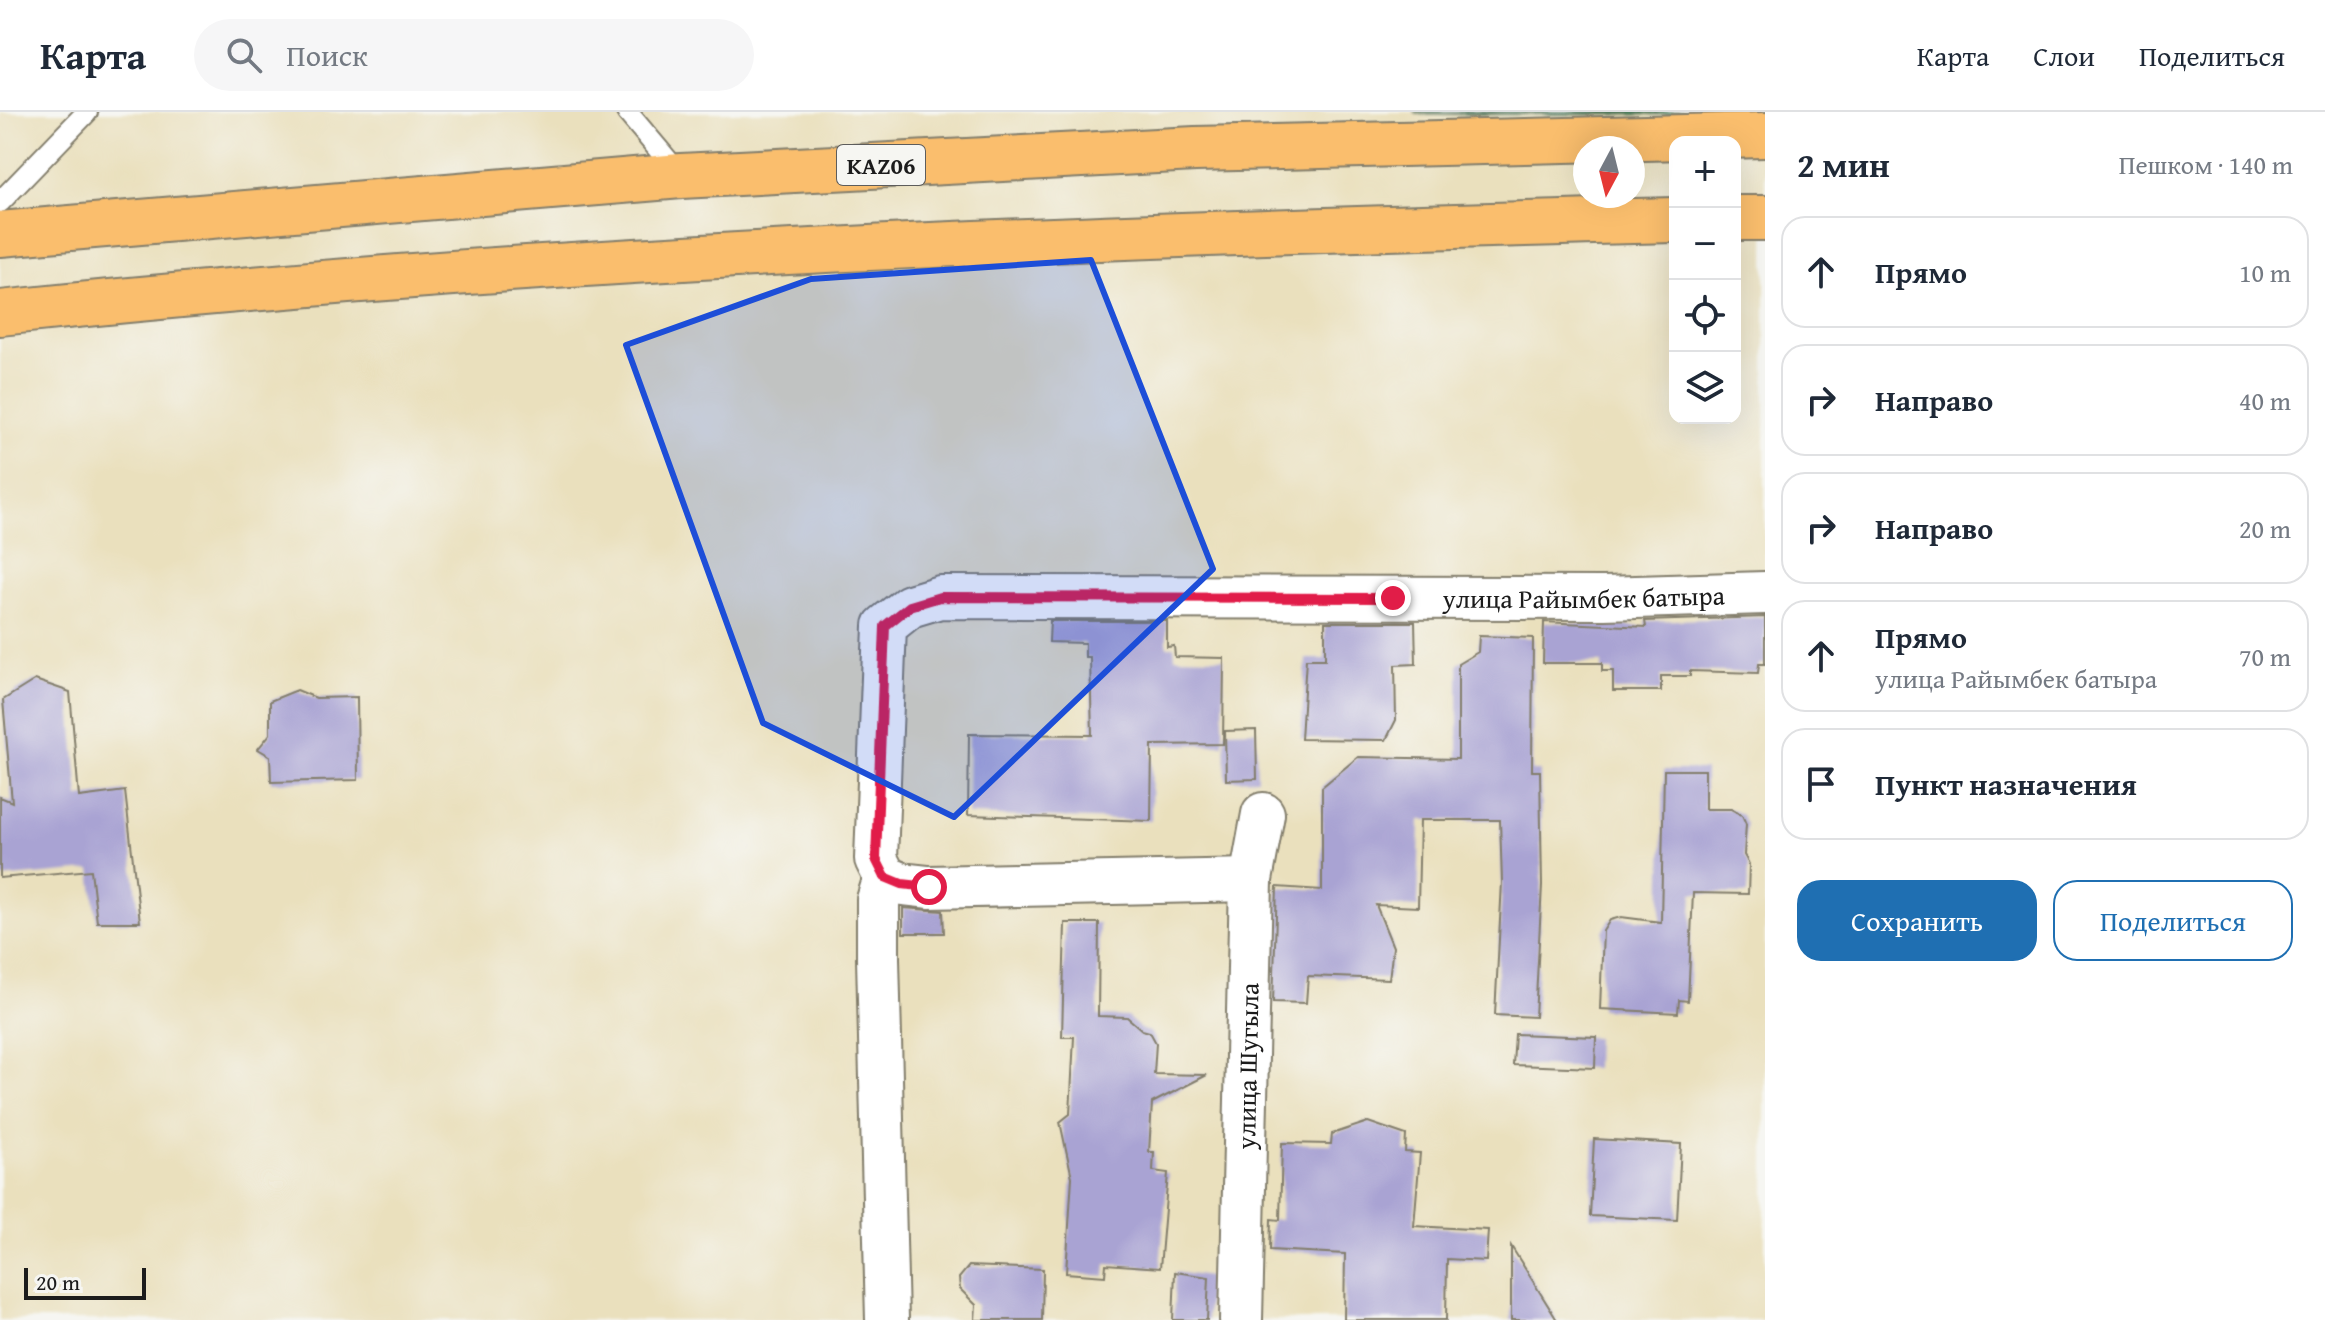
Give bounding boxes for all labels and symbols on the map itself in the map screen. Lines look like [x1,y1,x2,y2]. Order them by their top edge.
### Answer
north arrow [1573,136,1645,208]
road number: KАZ06 [837,145,925,185]
street label: улица Райымбек батыра [1442,575,1726,618]
route end [1375,580,1411,616]
route start [911,869,947,905]
street label: улица Шугыла [1225,982,1268,1151]
scale bar [24,1264,146,1300]

